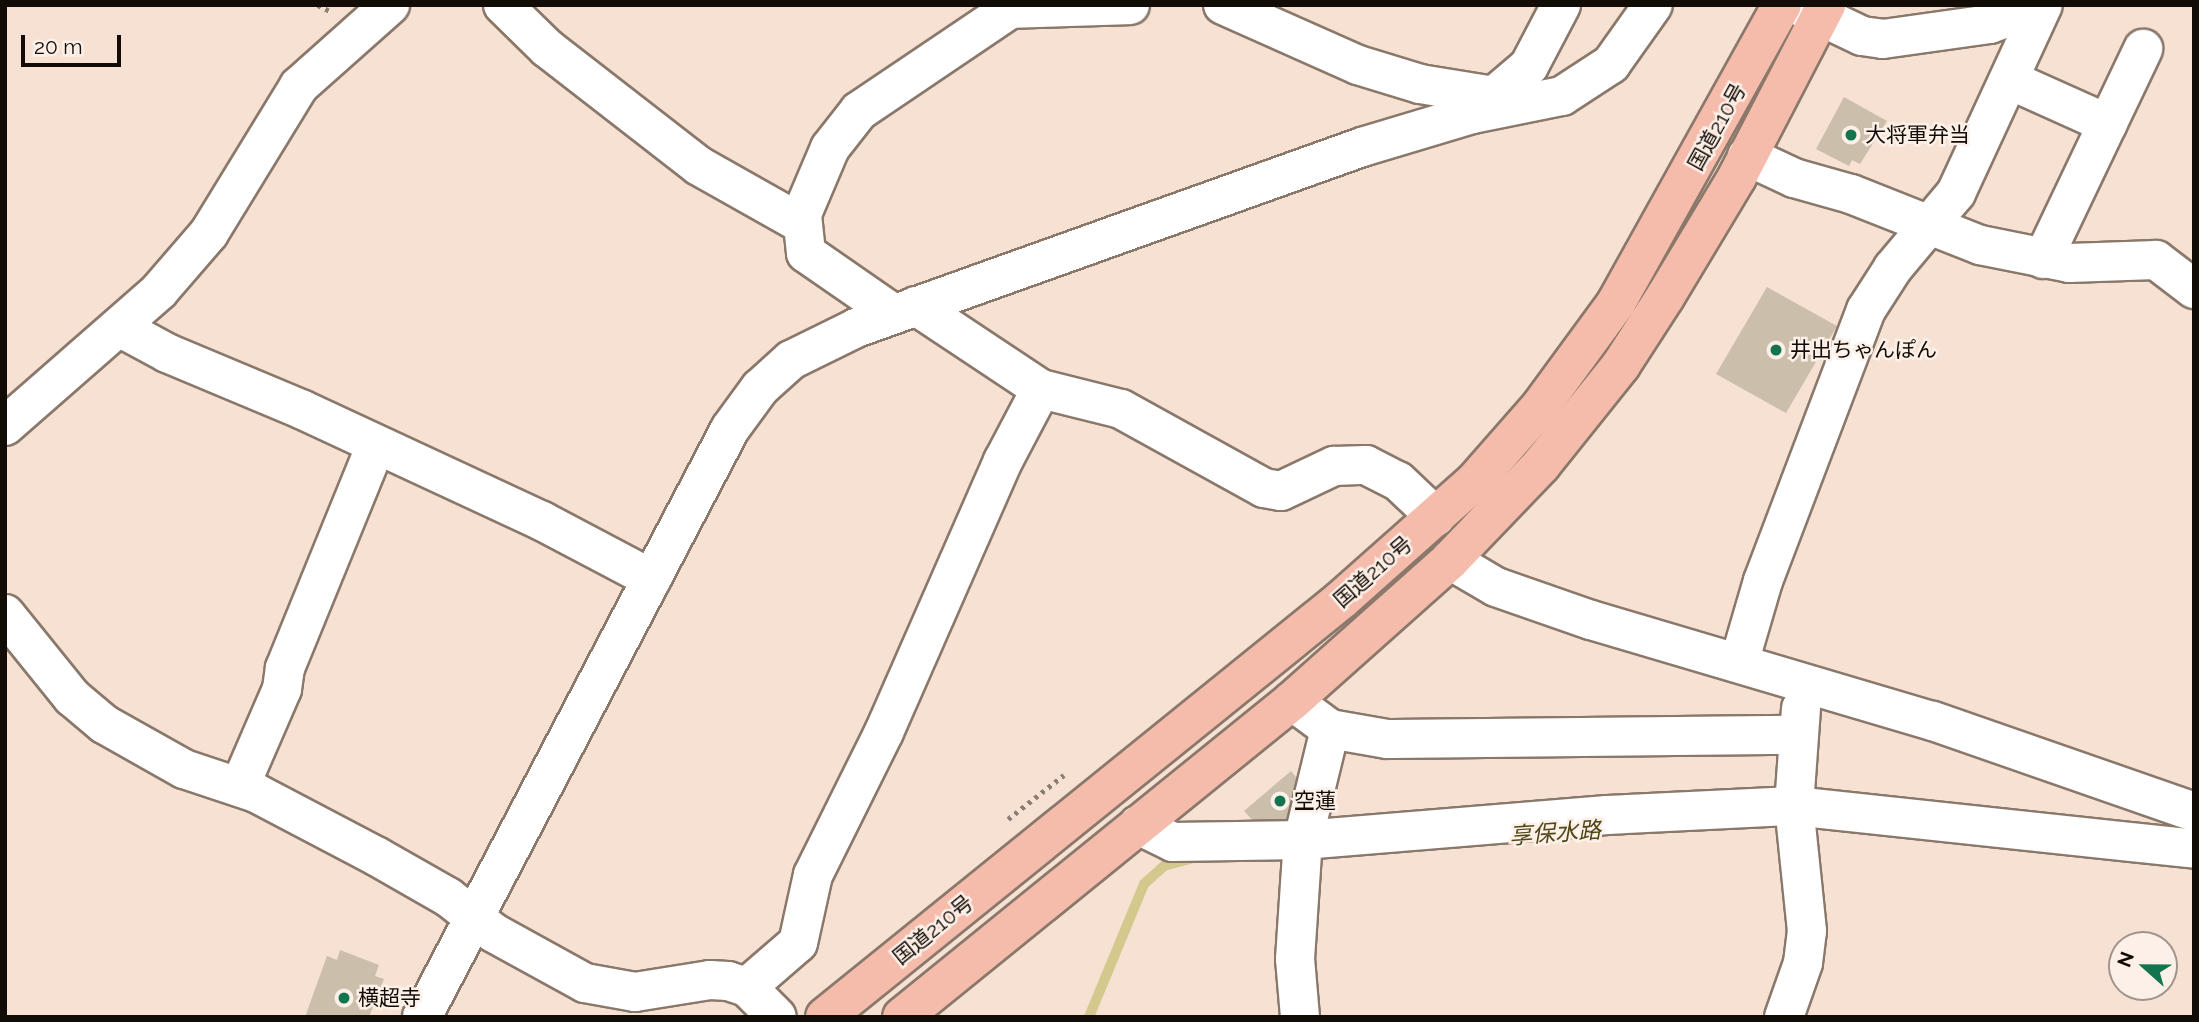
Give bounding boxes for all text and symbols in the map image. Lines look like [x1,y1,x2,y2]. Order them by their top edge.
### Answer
scale bar [24,21,124,65]
text: 20 m [34,34,82,59]
street label: 国道210号 [1683,79,1751,175]
place label: 大将軍弁当 [1865,122,1970,148]
marker: 大将軍弁当 [1843,127,1859,143]
place label: 井出ちゃんぽん [1790,337,1937,363]
marker: 井出ちゃんぽん [1768,342,1784,358]
street label: 国道210号 [1329,531,1417,613]
place label: 空蓮 [1294,788,1336,814]
marker: 空蓮 [1272,793,1288,809]
water label: 享保水路 [1508,816,1602,850]
street label: 国道210号 [888,890,978,970]
north arrow [2108,931,2178,1001]
text: N [2112,948,2138,970]
place label: 横超寺 [358,985,421,1011]
marker: 横超寺 [336,990,352,1006]

